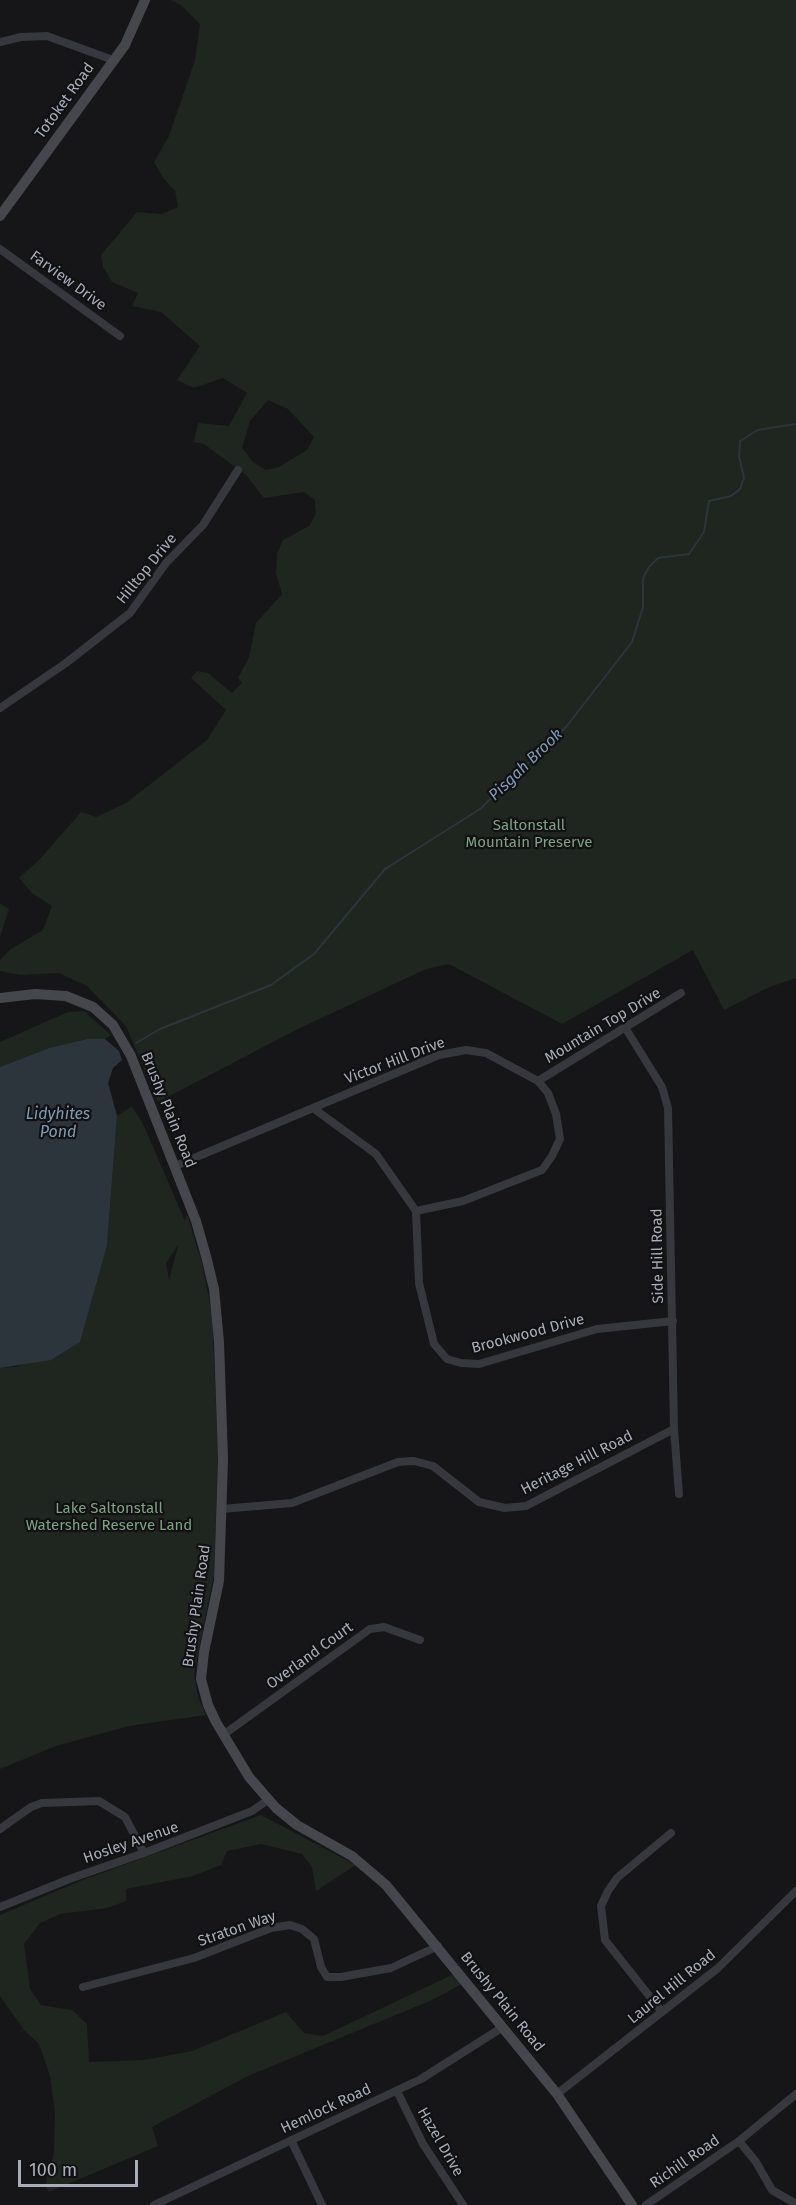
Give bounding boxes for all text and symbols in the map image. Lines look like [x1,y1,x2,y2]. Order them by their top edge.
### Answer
street label: Totoket Road [31,60,99,142]
street label: Farview Drive [26,247,110,315]
street label: Hilltop Drive [113,530,181,608]
water label: Pisgah Brook [485,725,567,805]
park label: Saltonstall Mountain Preserve [466,817,592,852]
street label: Mountain Top Drive [542,984,664,1068]
street label: Victor Hill Drive [342,1034,448,1088]
street label: Brushy Plain Road [137,1049,199,1171]
water label: Lidyhites Pond [26,1105,90,1143]
street label: Side Hill Road [648,1208,668,1304]
street label: Brookwood Drive [470,1310,586,1358]
street label: Heritage Hill Road [518,1427,636,1499]
park label: Lake Saltonstall Watershed Reserve Land [26,1500,192,1535]
street label: Brushy Plain Road [180,1544,214,1668]
street label: Overland Court [263,1619,357,1693]
street label: Hosley Avenue [81,1818,181,1868]
street label: Straton Way [196,1907,278,1951]
street label: Laurel Hill Road [624,1946,720,2028]
street label: Brushy Plain Road [456,1948,548,2056]
street label: Hemlock Road [278,2080,374,2138]
street label: Hazel Drive [413,2104,467,2180]
street label: Richill Road [647,2131,723,2193]
scale bar [21,2148,141,2186]
text: 100 m [29,2159,77,2181]

